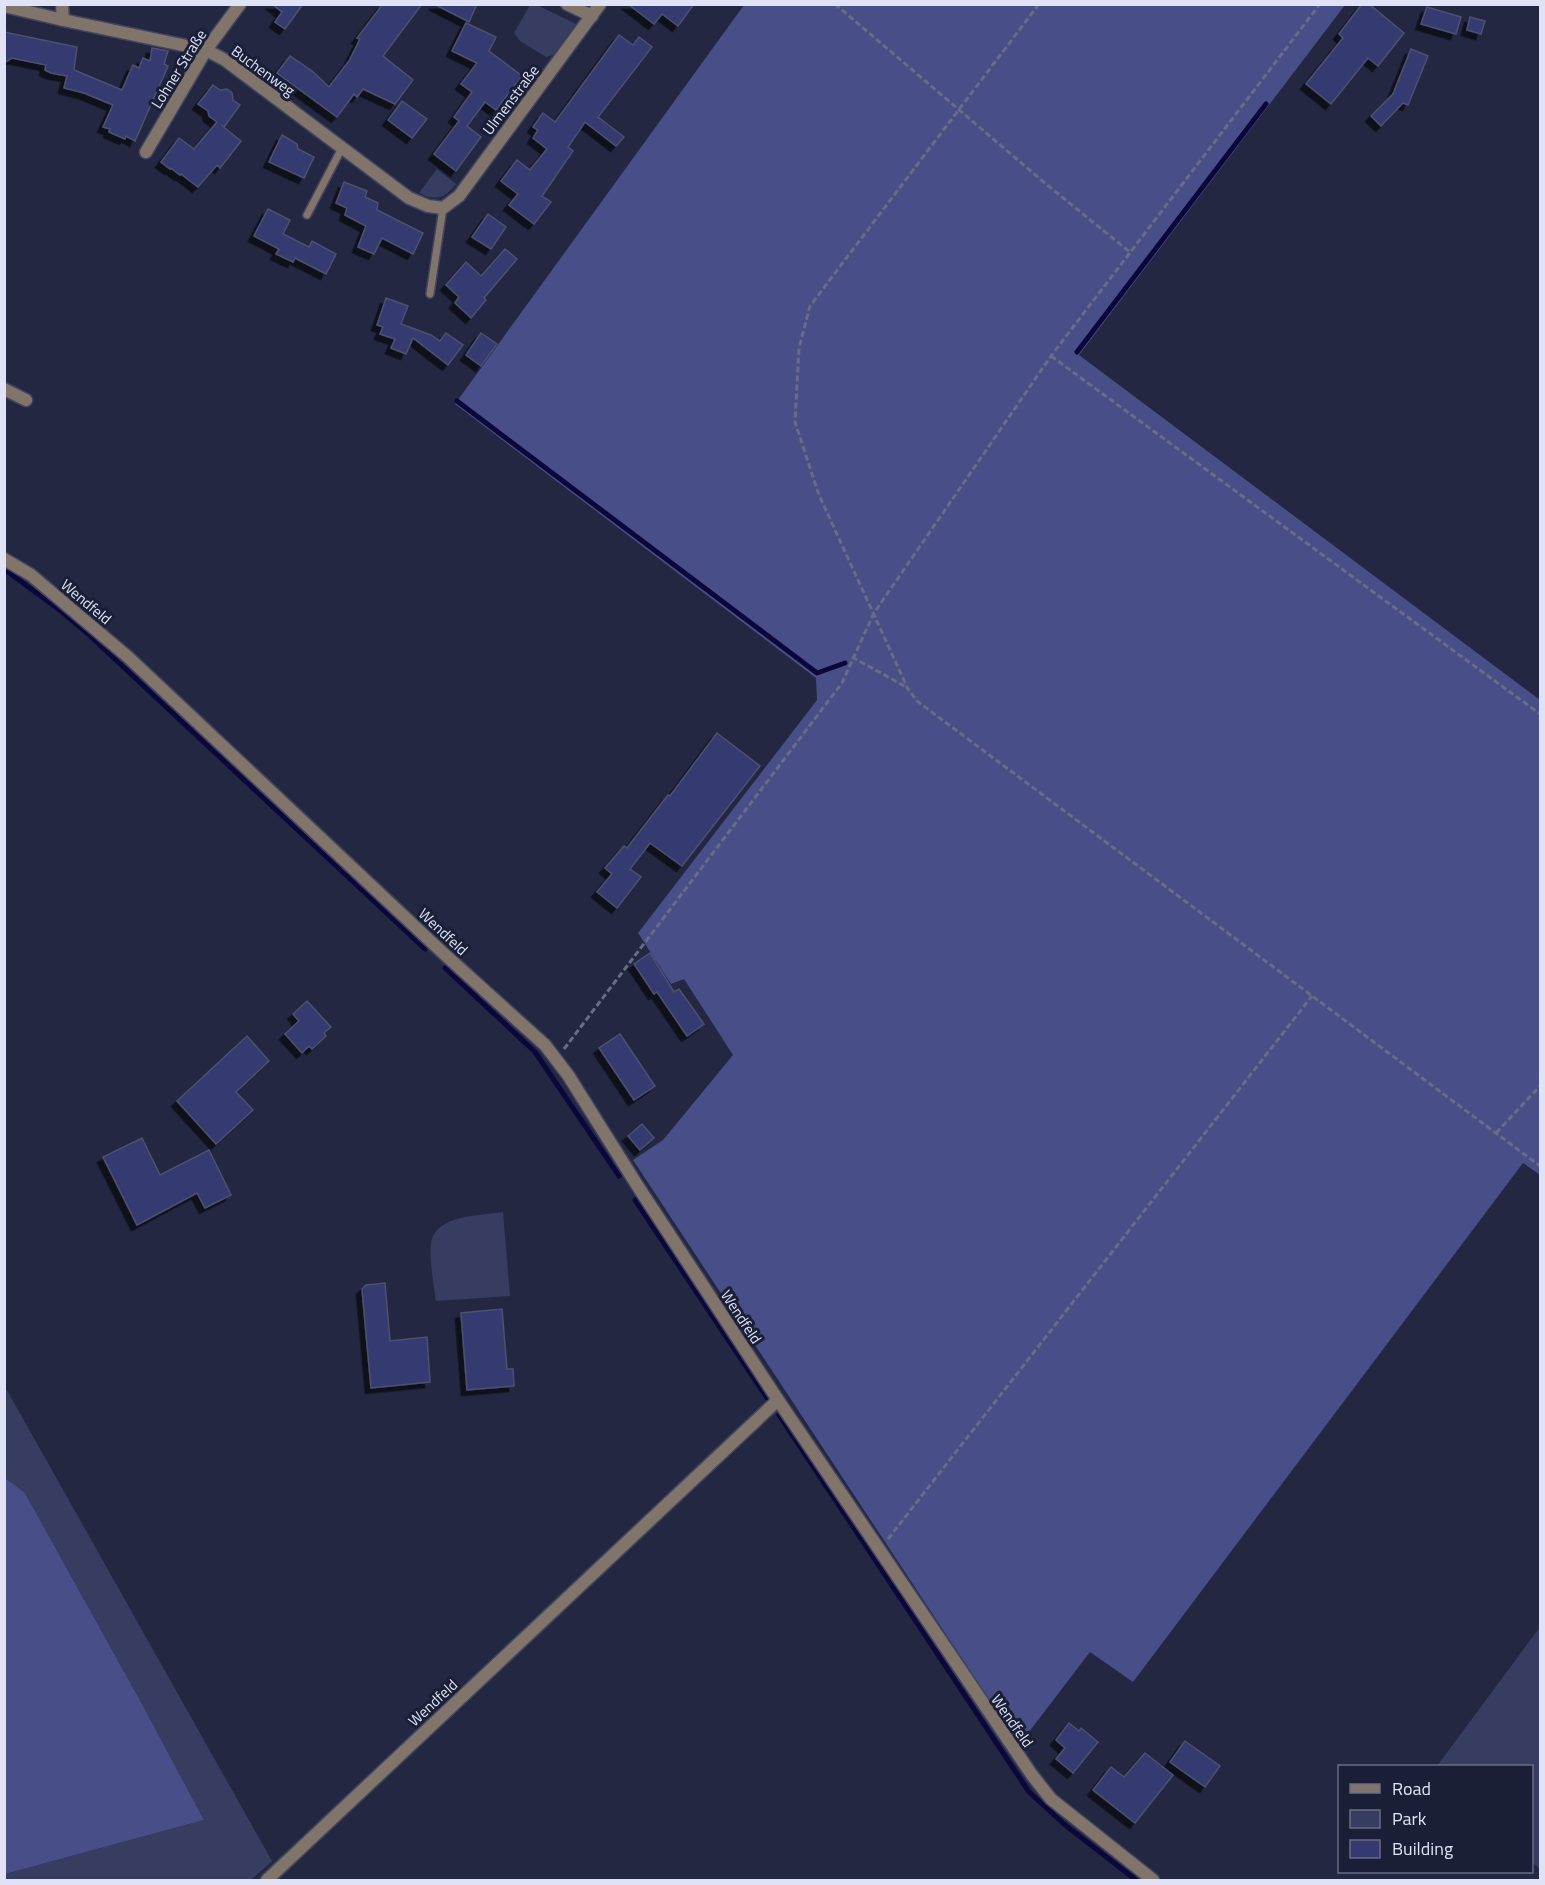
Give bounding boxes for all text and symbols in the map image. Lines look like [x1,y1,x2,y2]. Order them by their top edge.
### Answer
street label: Lohner Straße [145,25,212,113]
street label: Buchenweg [227,40,300,102]
street label: Ulmenstraße [477,60,545,140]
street label: Wendfeld [56,573,117,630]
street label: Wendfeld [413,903,473,961]
street label: Wendfeld [715,1285,768,1348]
street label: Wendfeld [403,1674,463,1732]
street label: Wendfeld [986,1689,1039,1752]
legend [1338,1765,1533,1873]
text: Road [1392,1775,1431,1802]
text: Park [1392,1805,1427,1832]
text: Building [1392,1835,1453,1862]

